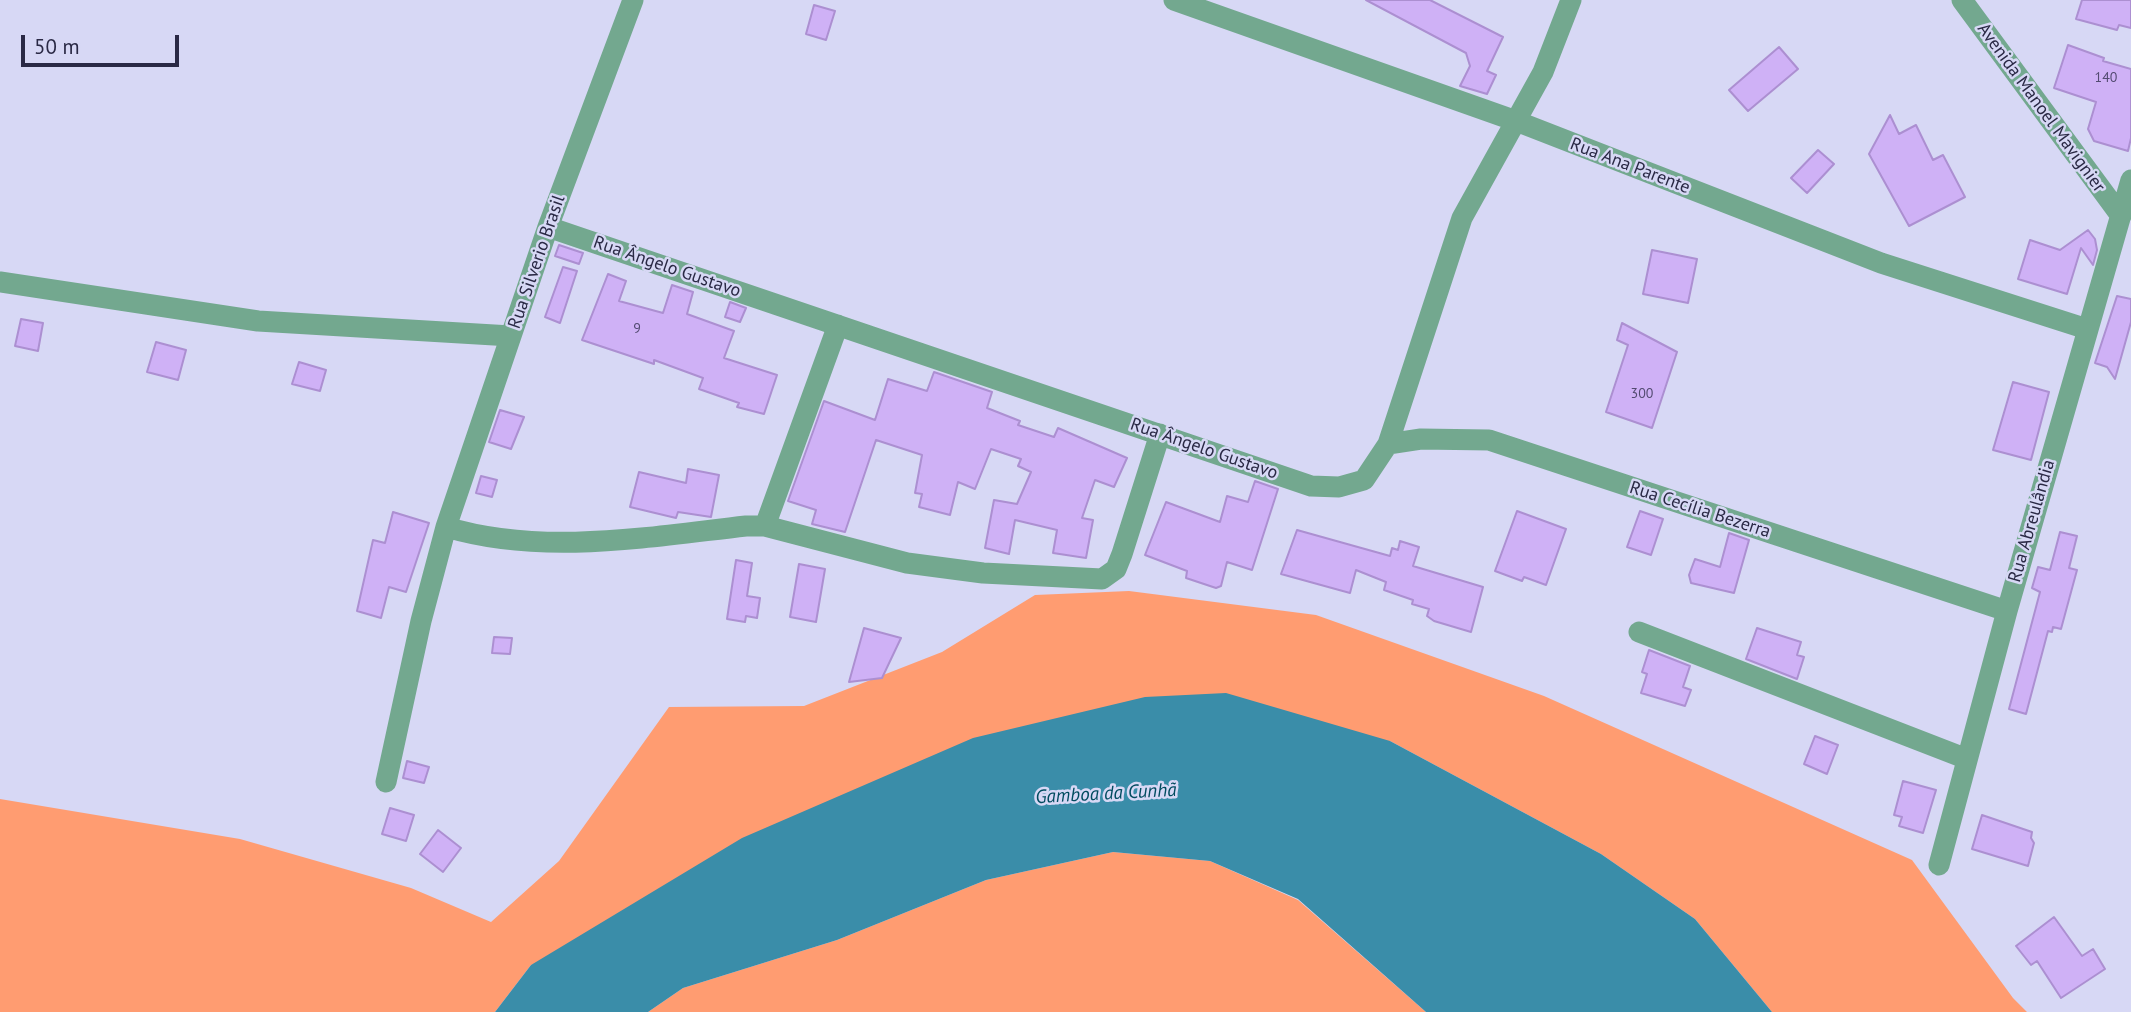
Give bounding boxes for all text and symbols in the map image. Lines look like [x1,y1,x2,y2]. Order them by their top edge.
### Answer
street label: Avenida Manoel Mavignier [1972,19,2110,197]
scale bar [24,21,182,65]
text: 50 m [34,33,80,60]
house number: 140 [2095,70,2117,86]
street label: Rua Ana Parente [1567,133,1693,199]
street label: Rua Silverio Brasil [504,192,570,332]
street label: Rua Ângelo Gustavo [591,232,743,302]
house number: 9 [633,321,641,337]
house number: 300 [1631,386,1653,402]
street label: Rua Ângelo Gustavo [1128,414,1280,484]
street label: Rua Abreulândia [2004,457,2060,585]
street label: Rua Cecília Bezerra [1627,477,1773,543]
water label: Gamboa da Cunhã [1035,779,1177,809]

